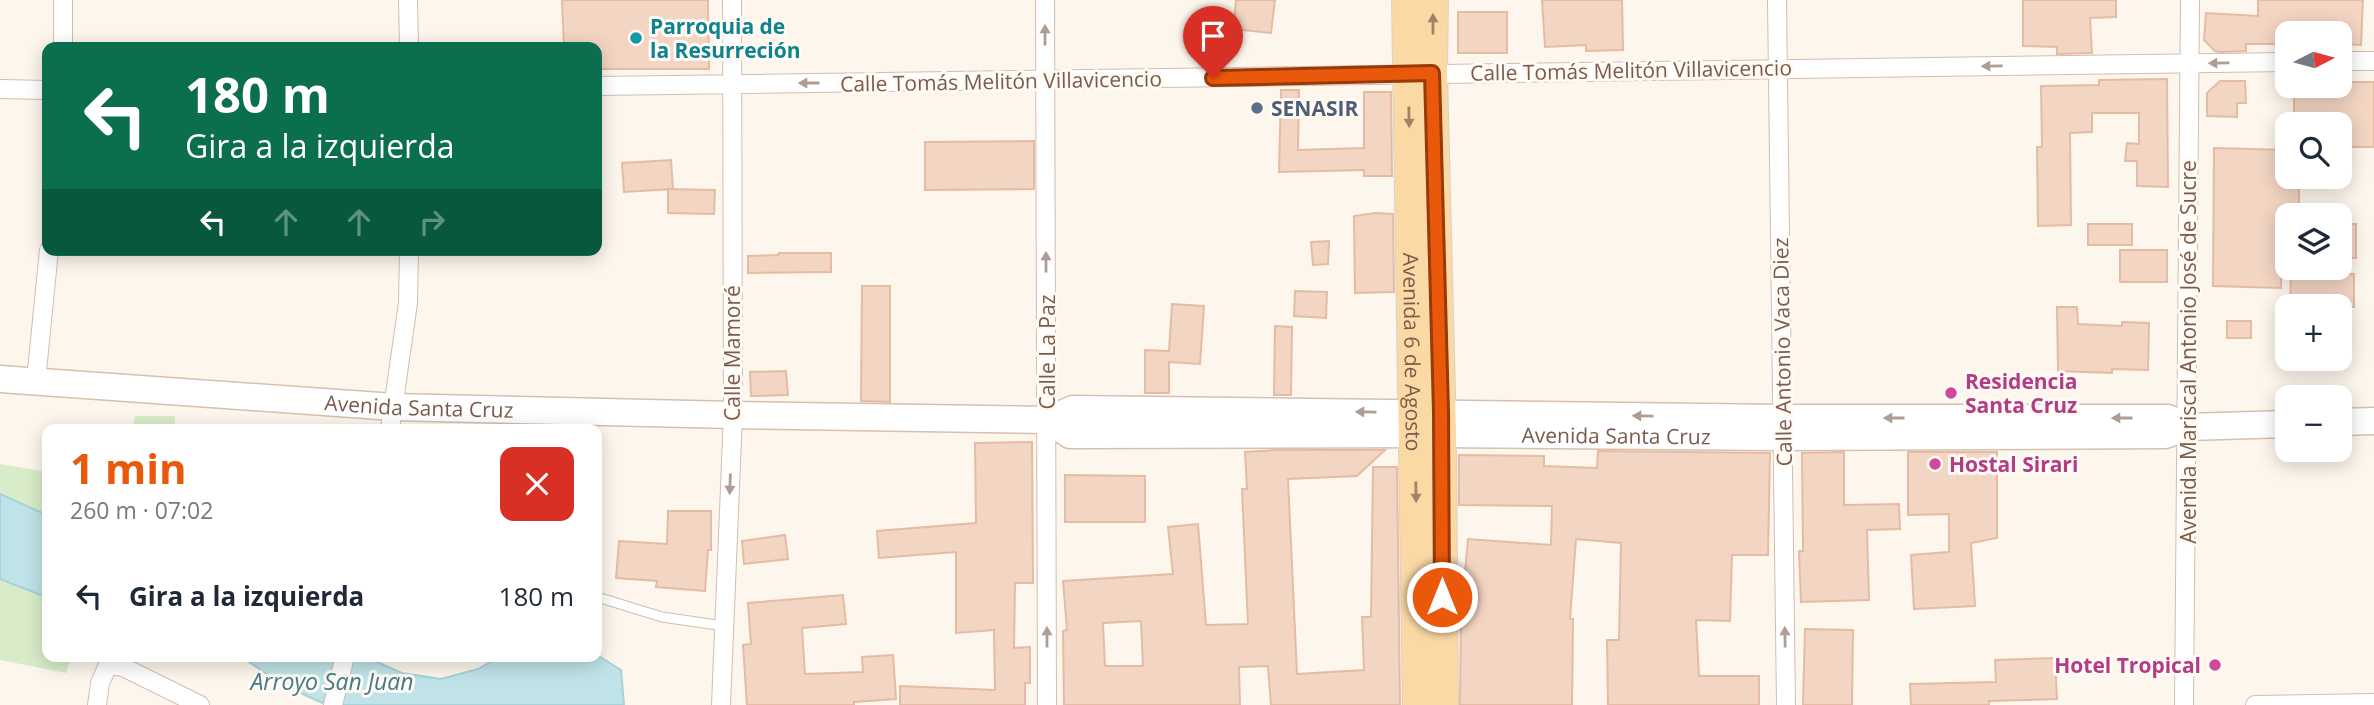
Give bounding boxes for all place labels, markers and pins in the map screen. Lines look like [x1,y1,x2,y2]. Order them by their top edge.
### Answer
pin [1183,6,1243,78]
place label: Parroquia de la Resurreción [650,12,801,64]
marker: Parroquia de la Resurreción [628,30,644,46]
place label: SENASIR [1271,94,1358,122]
marker: SENASIR [1249,100,1265,116]
place label: Residencia Santa Cruz [1965,367,2078,419]
marker: Residencia Santa Cruz [1943,385,1959,401]
place label: Hostal Sirari [1949,450,2078,478]
marker: Hostal Sirari [1927,456,1943,472]
place label: Hotel Tropical [2054,651,2201,679]
marker: Hotel Tropical [2207,657,2223,673]

